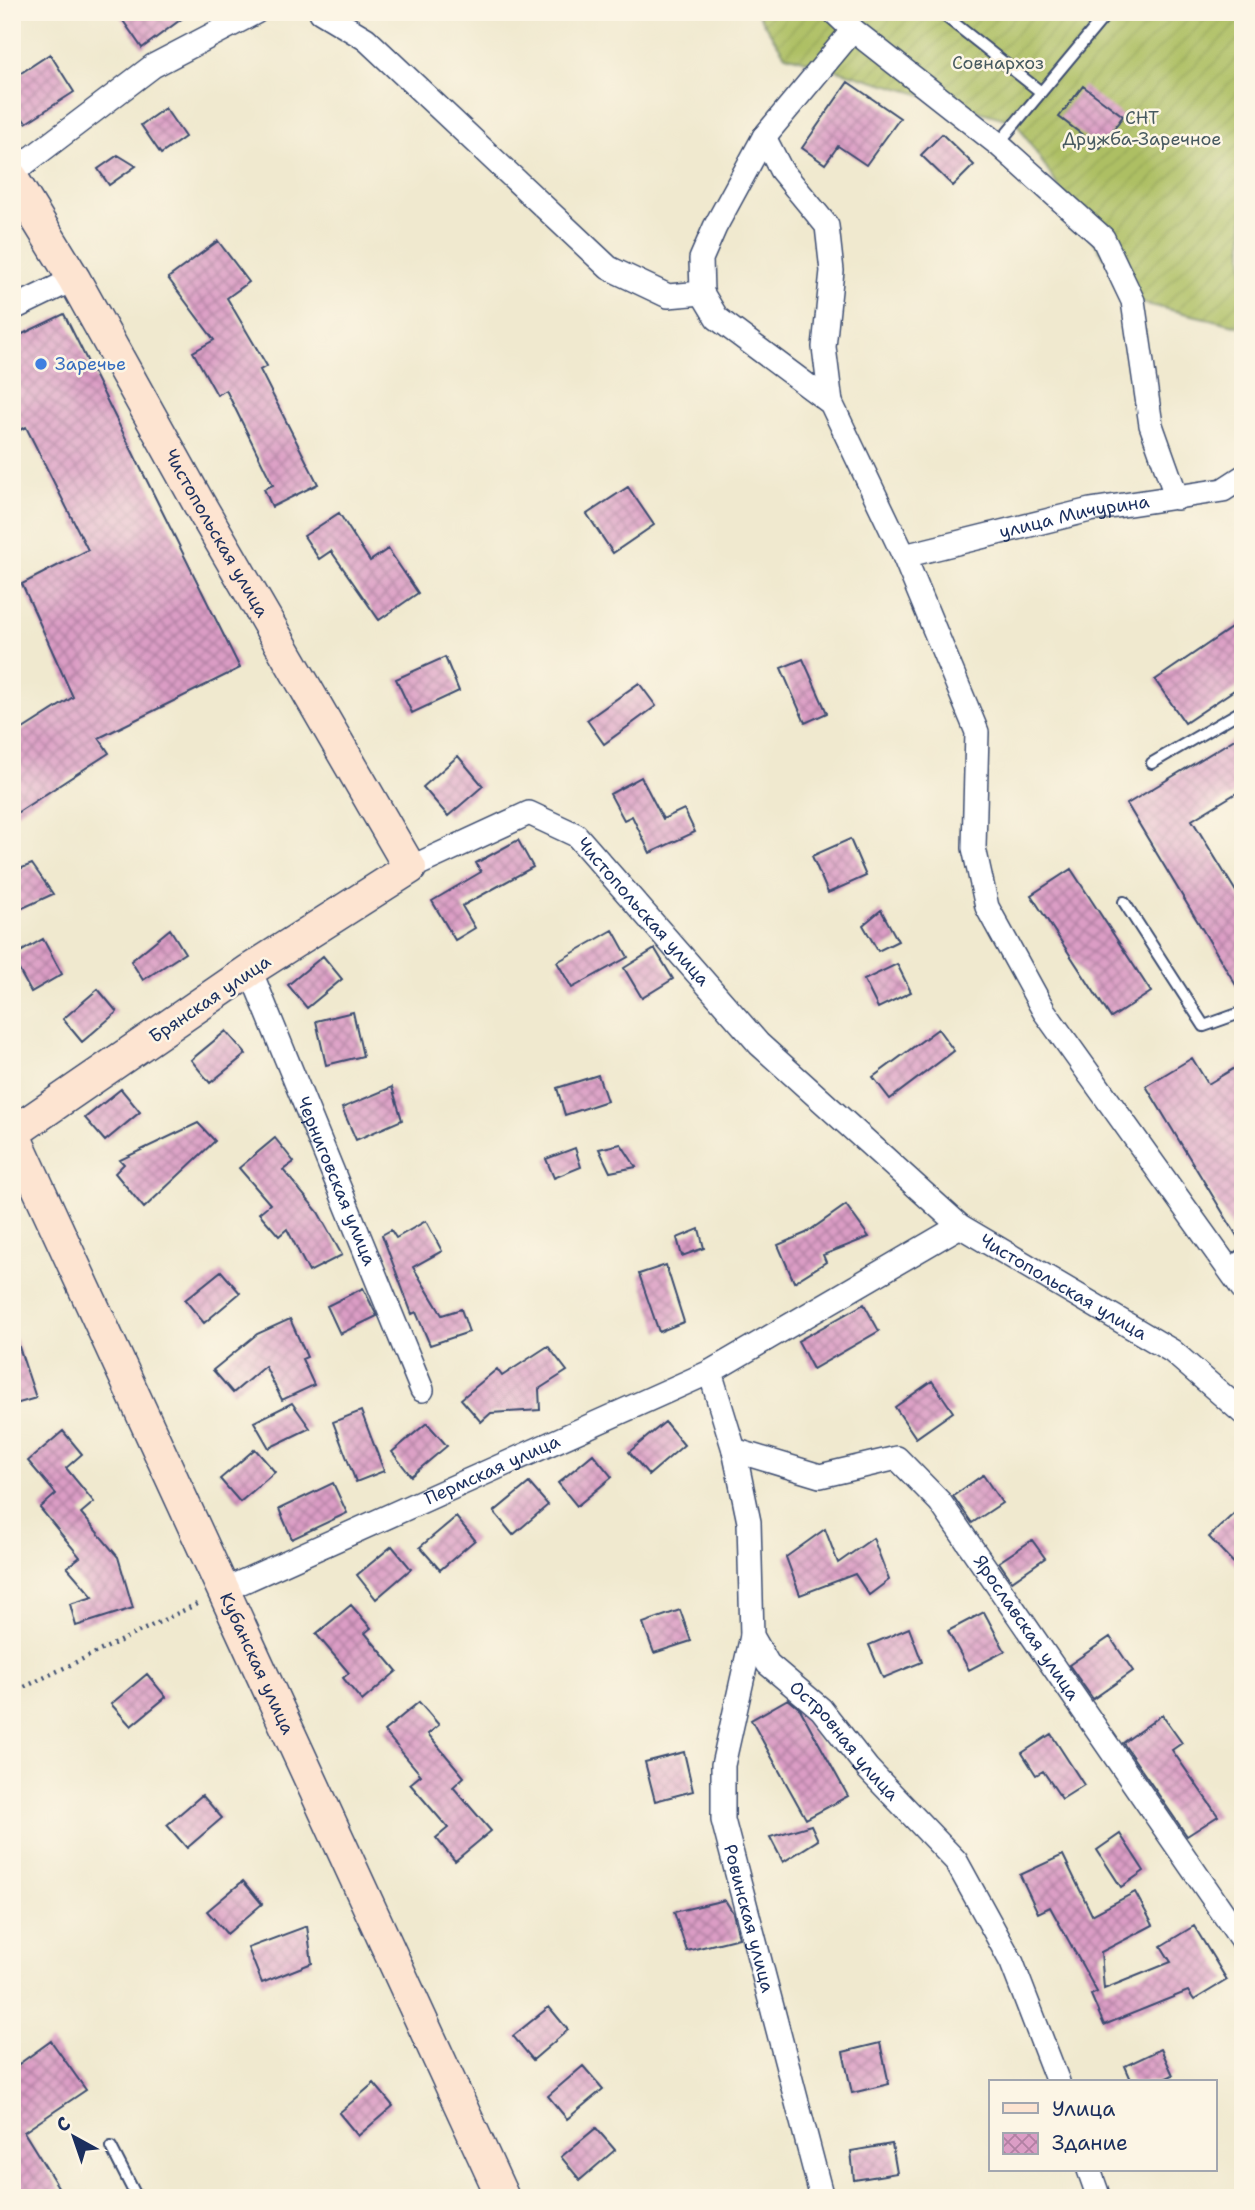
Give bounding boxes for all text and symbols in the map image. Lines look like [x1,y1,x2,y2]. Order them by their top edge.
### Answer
park label: Совнархоз [952,51,1044,75]
park label: СНТ Дружба-Заречное [1062,106,1222,151]
place label: Заречье [55,352,126,376]
marker: Заречье [33,356,49,372]
street label: Чистопольская улица [159,445,274,622]
street label: улица Мичурина [997,489,1151,544]
street label: Чистопольская улица [571,832,715,991]
street label: Брянская улица [145,949,275,1049]
street label: Черниговская улица [291,1093,382,1269]
street label: Чистопольская улица [975,1228,1151,1346]
street label: Пермская улица [421,1429,564,1510]
street label: Ярославская улица [968,1550,1085,1705]
street label: Кубанская улица [214,1589,300,1738]
street label: Островная улица [784,1675,904,1806]
street label: Ровинская улица [718,1842,780,1995]
legend [989,2080,1216,2172]
text: Улица [1052,2095,1115,2123]
north arrow [38,2102,108,2172]
text: С [51,2111,76,2138]
text: Здание [1052,2129,1128,2157]

